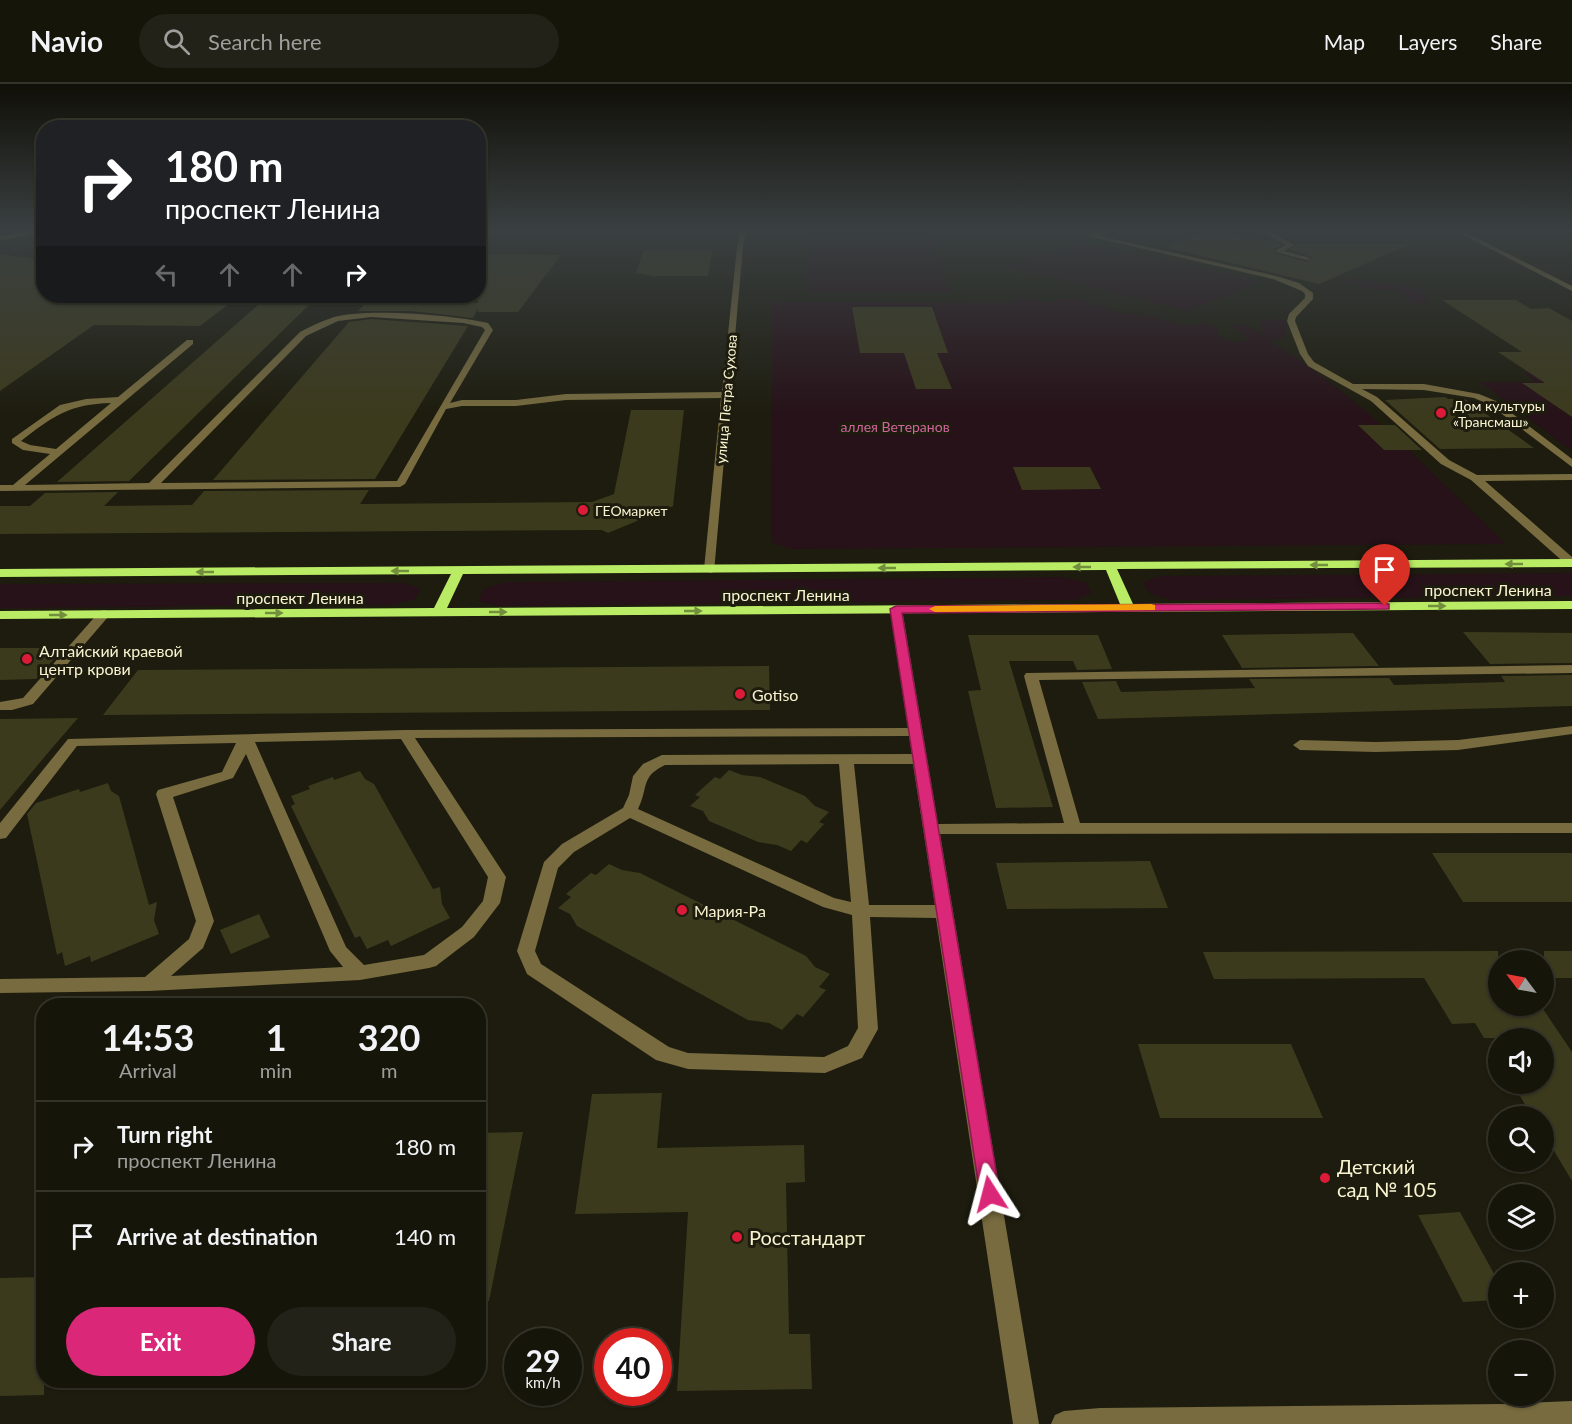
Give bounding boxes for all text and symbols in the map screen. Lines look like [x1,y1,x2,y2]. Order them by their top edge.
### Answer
search box [139,14,559,68]
text: Navio [30,24,103,58]
icon: search [160,25,193,58]
text: Search here [208,28,322,55]
text: Map [1324,29,1365,54]
text: Layers [1398,29,1457,54]
text: Share [1490,29,1542,54]
text: 180 m [165,141,283,191]
icon: right [66,144,144,222]
text: проспект Ленина [165,192,380,225]
icon: left [150,258,183,291]
icon: ahead [213,258,246,291]
icon: ahead [276,258,309,291]
icon: right [339,258,372,291]
street label: улица Петра Сухова [712,334,740,464]
place label: Дом культуры «Трансмаш» [1453,397,1545,430]
marker: Дом культуры «Трансмаш» [1434,406,1448,420]
park label: аллея Ветеранов [840,418,950,435]
place label: ГЕОмаркет [595,502,667,519]
marker: ГЕОмаркет [576,503,590,517]
pin [1359,544,1410,606]
icon: arrive [1368,553,1401,586]
one-way arrow [1504,559,1523,569]
one-way arrow [1309,560,1328,570]
one-way arrow [1072,562,1091,571]
one-way arrow [877,563,896,573]
one-way arrow [391,566,410,576]
one-way arrow [196,567,215,577]
street label: проспект Ленина [1424,580,1552,599]
street label: проспект Ленина [722,585,850,604]
street label: проспект Ленина [236,588,364,607]
one-way arrow [1428,601,1447,611]
one-way arrow [683,606,702,616]
one-way arrow [488,607,507,617]
one-way arrow [265,609,284,618]
one-way arrow [49,610,68,620]
place label: Алтайский краевой центр крови [39,641,183,678]
marker: Алтайский краевой центр крови [20,652,34,666]
place label: Gotiso [752,685,798,704]
marker: Gotiso [733,687,747,701]
place label: Мария-Ра [694,901,766,920]
marker: Мария-Ра [675,903,689,917]
north arrow [1488,950,1554,1016]
map controls [1488,950,1554,1406]
text: 14:53 [102,1015,194,1059]
text: 1 [266,1015,287,1059]
text: 320 [358,1015,420,1059]
button: sound [1488,1028,1554,1094]
text: Arrival [119,1058,177,1082]
text: min [260,1058,292,1082]
text: m [381,1058,397,1082]
button: search [1488,1106,1554,1172]
text: Turn right [117,1121,212,1148]
icon: right [66,1130,99,1163]
text: 180 m [394,1133,456,1160]
text: проспект Ленина [117,1148,276,1172]
place label: Детский сад № 105 [1337,1154,1437,1201]
position arrow [958,1162,1022,1226]
marker: Детский сад № 105 [1318,1171,1332,1185]
button: layers [1488,1184,1554,1250]
icon: arrive [66,1220,99,1253]
text: Arrive at destination [117,1223,318,1250]
text: 140 m [394,1223,456,1250]
place label: Росстандарт [749,1225,865,1249]
marker: Росстандарт [730,1230,744,1244]
button: + [1488,1262,1554,1328]
button: Exit [66,1307,255,1376]
button: Share [267,1307,456,1376]
speed limit sign: 40 [594,1328,672,1406]
button: − [1488,1340,1554,1406]
text: 29 [526,1342,560,1378]
text: km/h [525,1373,561,1391]

